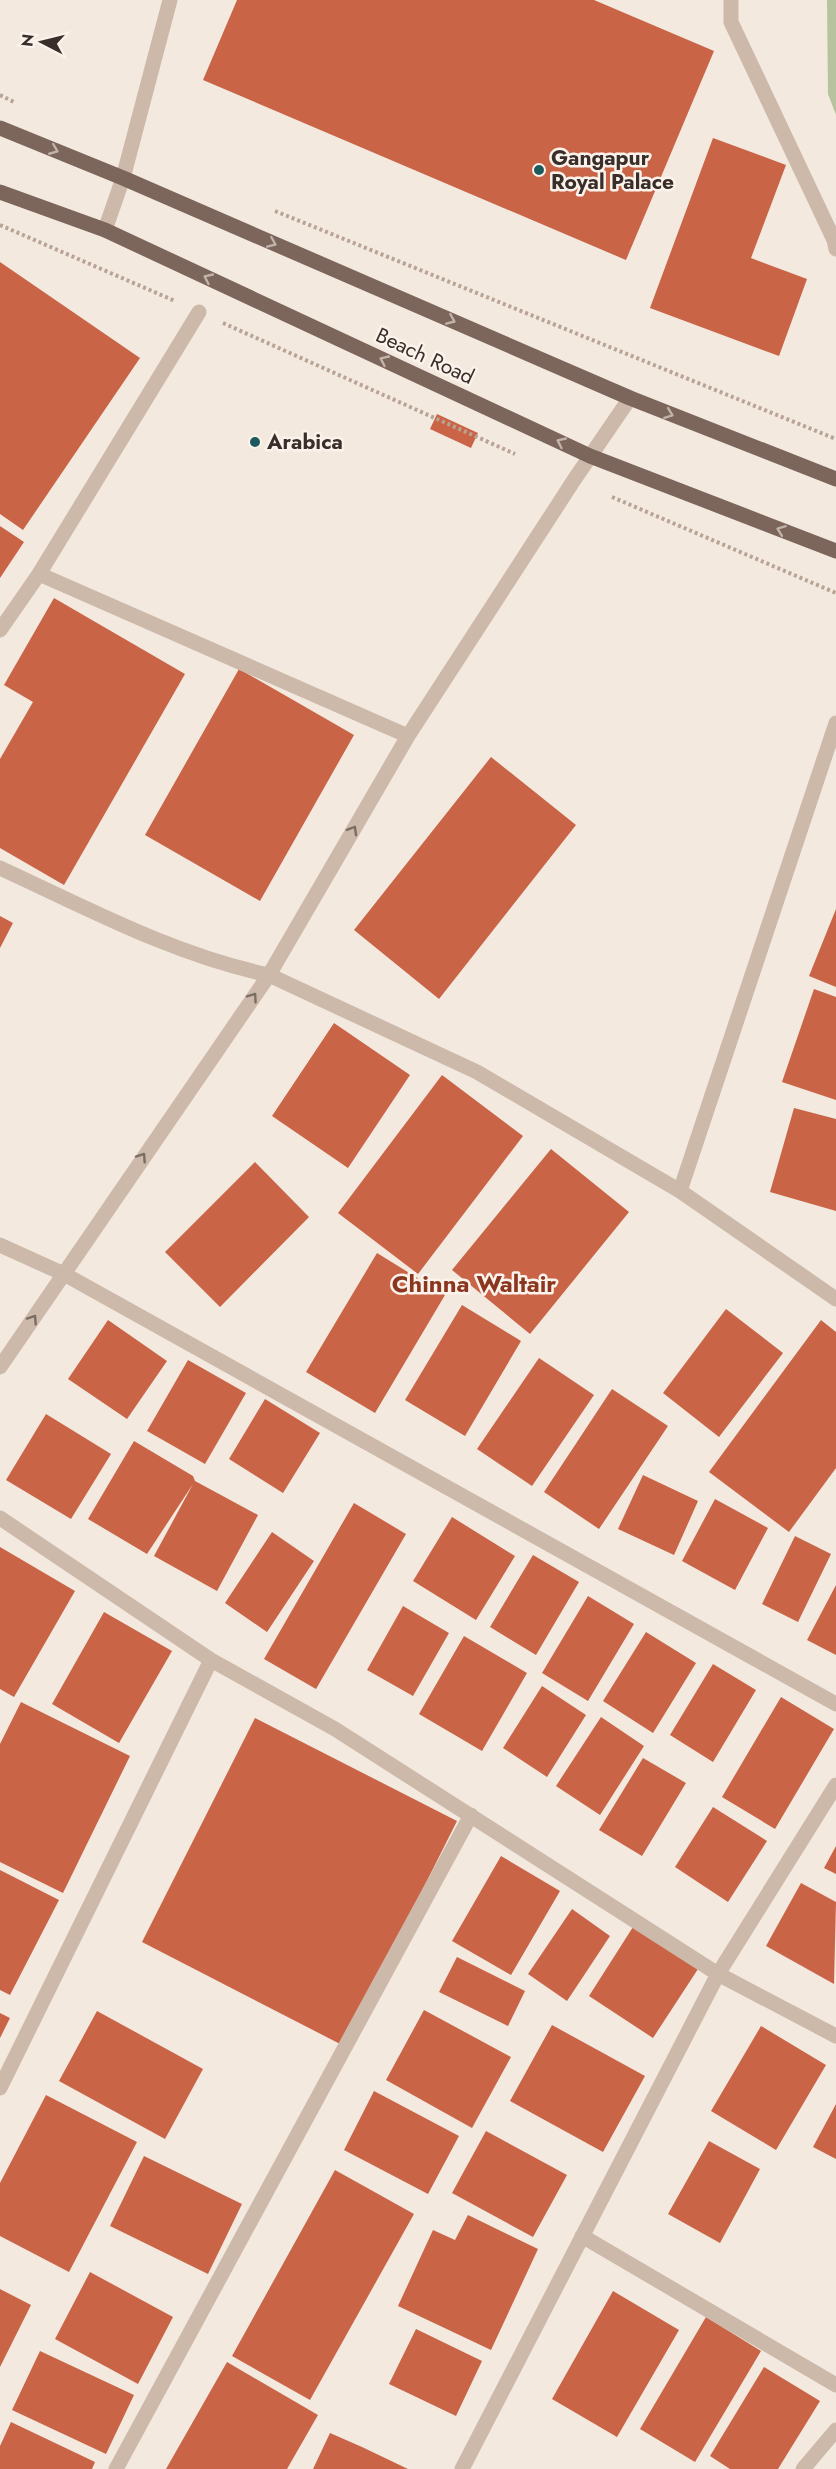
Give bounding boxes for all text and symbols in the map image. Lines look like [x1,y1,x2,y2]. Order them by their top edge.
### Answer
north arrow [12,12,72,72]
text: N [15,33,40,48]
one-way arrow [48,143,59,155]
place label: Gangapur Royal Palace [551,143,674,197]
marker: Gangapur Royal Palace [532,163,546,177]
one-way arrow [266,236,277,248]
one-way arrow [203,274,214,286]
one-way arrow [445,313,456,325]
street label: Beach Road [371,320,479,392]
one-way arrow [380,356,391,368]
one-way arrow [663,406,674,419]
place label: Arabica [266,427,343,457]
marker: Arabica [248,435,262,449]
one-way arrow [557,438,568,450]
one-way arrow [777,525,788,537]
one-way arrow [346,826,358,836]
one-way arrow [246,992,257,1003]
one-way arrow [135,1153,146,1164]
district label: Chinna Waltair [392,1266,556,1301]
one-way arrow [26,1314,37,1325]

